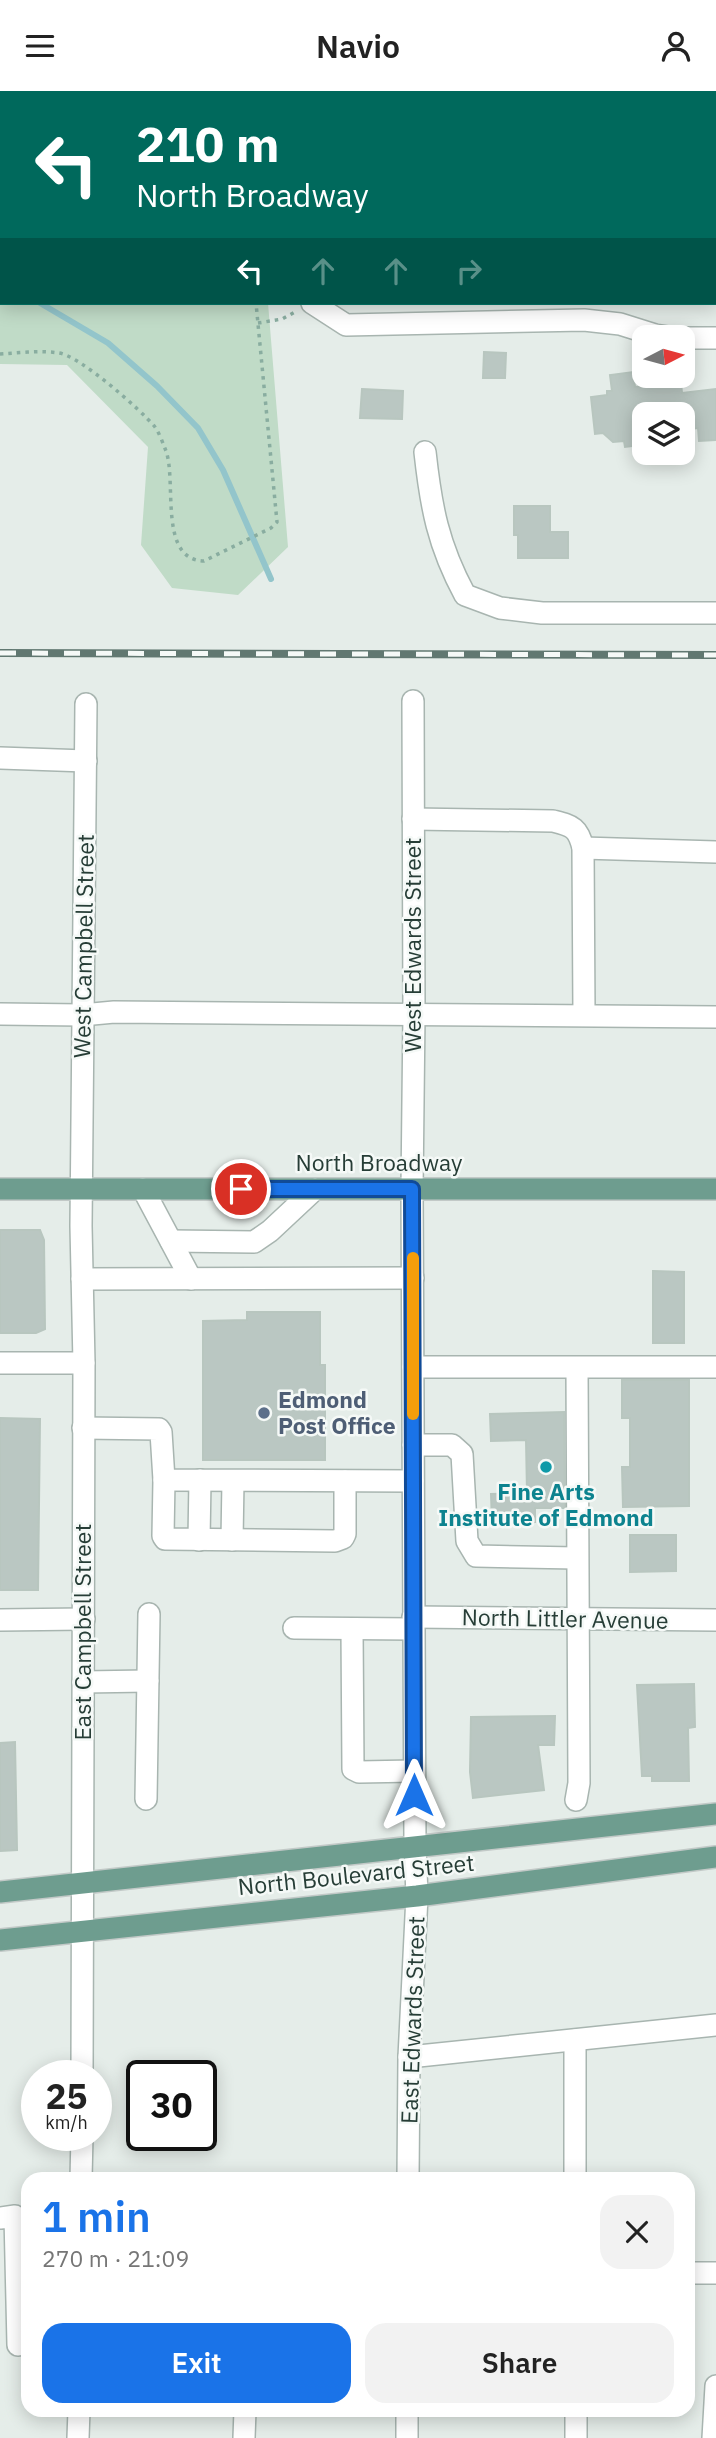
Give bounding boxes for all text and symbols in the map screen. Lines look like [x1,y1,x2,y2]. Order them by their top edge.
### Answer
text: Navio [316,25,400,67]
icon: menu [21,27,59,65]
icon: person [657,27,695,65]
text: 210 m [136,112,280,175]
icon: left [21,119,112,210]
text: North Broadway [136,174,369,216]
icon: left [231,252,269,290]
icon: ahead [304,252,342,290]
icon: ahead [377,252,415,290]
icon: right [450,252,488,290]
north arrow [632,325,695,389]
map controls [632,325,695,465]
button: layers [632,402,695,465]
street label: West Campbell Street [66,834,100,1058]
street label: West Edwards Street [397,838,427,1052]
street label: North Broadway [295,1147,463,1177]
pin [211,1159,271,1219]
icon: arrive [222,1170,260,1208]
place label: Edmond Post Office [278,1384,396,1440]
marker: Edmond Post Office [256,1405,272,1421]
marker: Fine Arts Institute of Edmond [538,1459,554,1475]
place label: Fine Arts Institute of Edmond [438,1476,654,1532]
street label: East Campbell Street [67,1523,97,1741]
street label: North Littler Avenue [461,1601,669,1635]
position arrow [377,1758,451,1832]
street label: North Boulevard Street [236,1847,476,1901]
street label: East Edwards Street [393,1916,431,2124]
speed limit sign: 30 [126,2060,217,2151]
text: 25 [45,2073,88,2119]
text: km/h [45,2111,88,2134]
text: 1 min [42,2189,151,2244]
button: close [600,2195,674,2269]
text: 270 m · 21:09 [42,2243,189,2273]
button: Exit [42,2323,351,2403]
button: Share [365,2323,674,2403]

